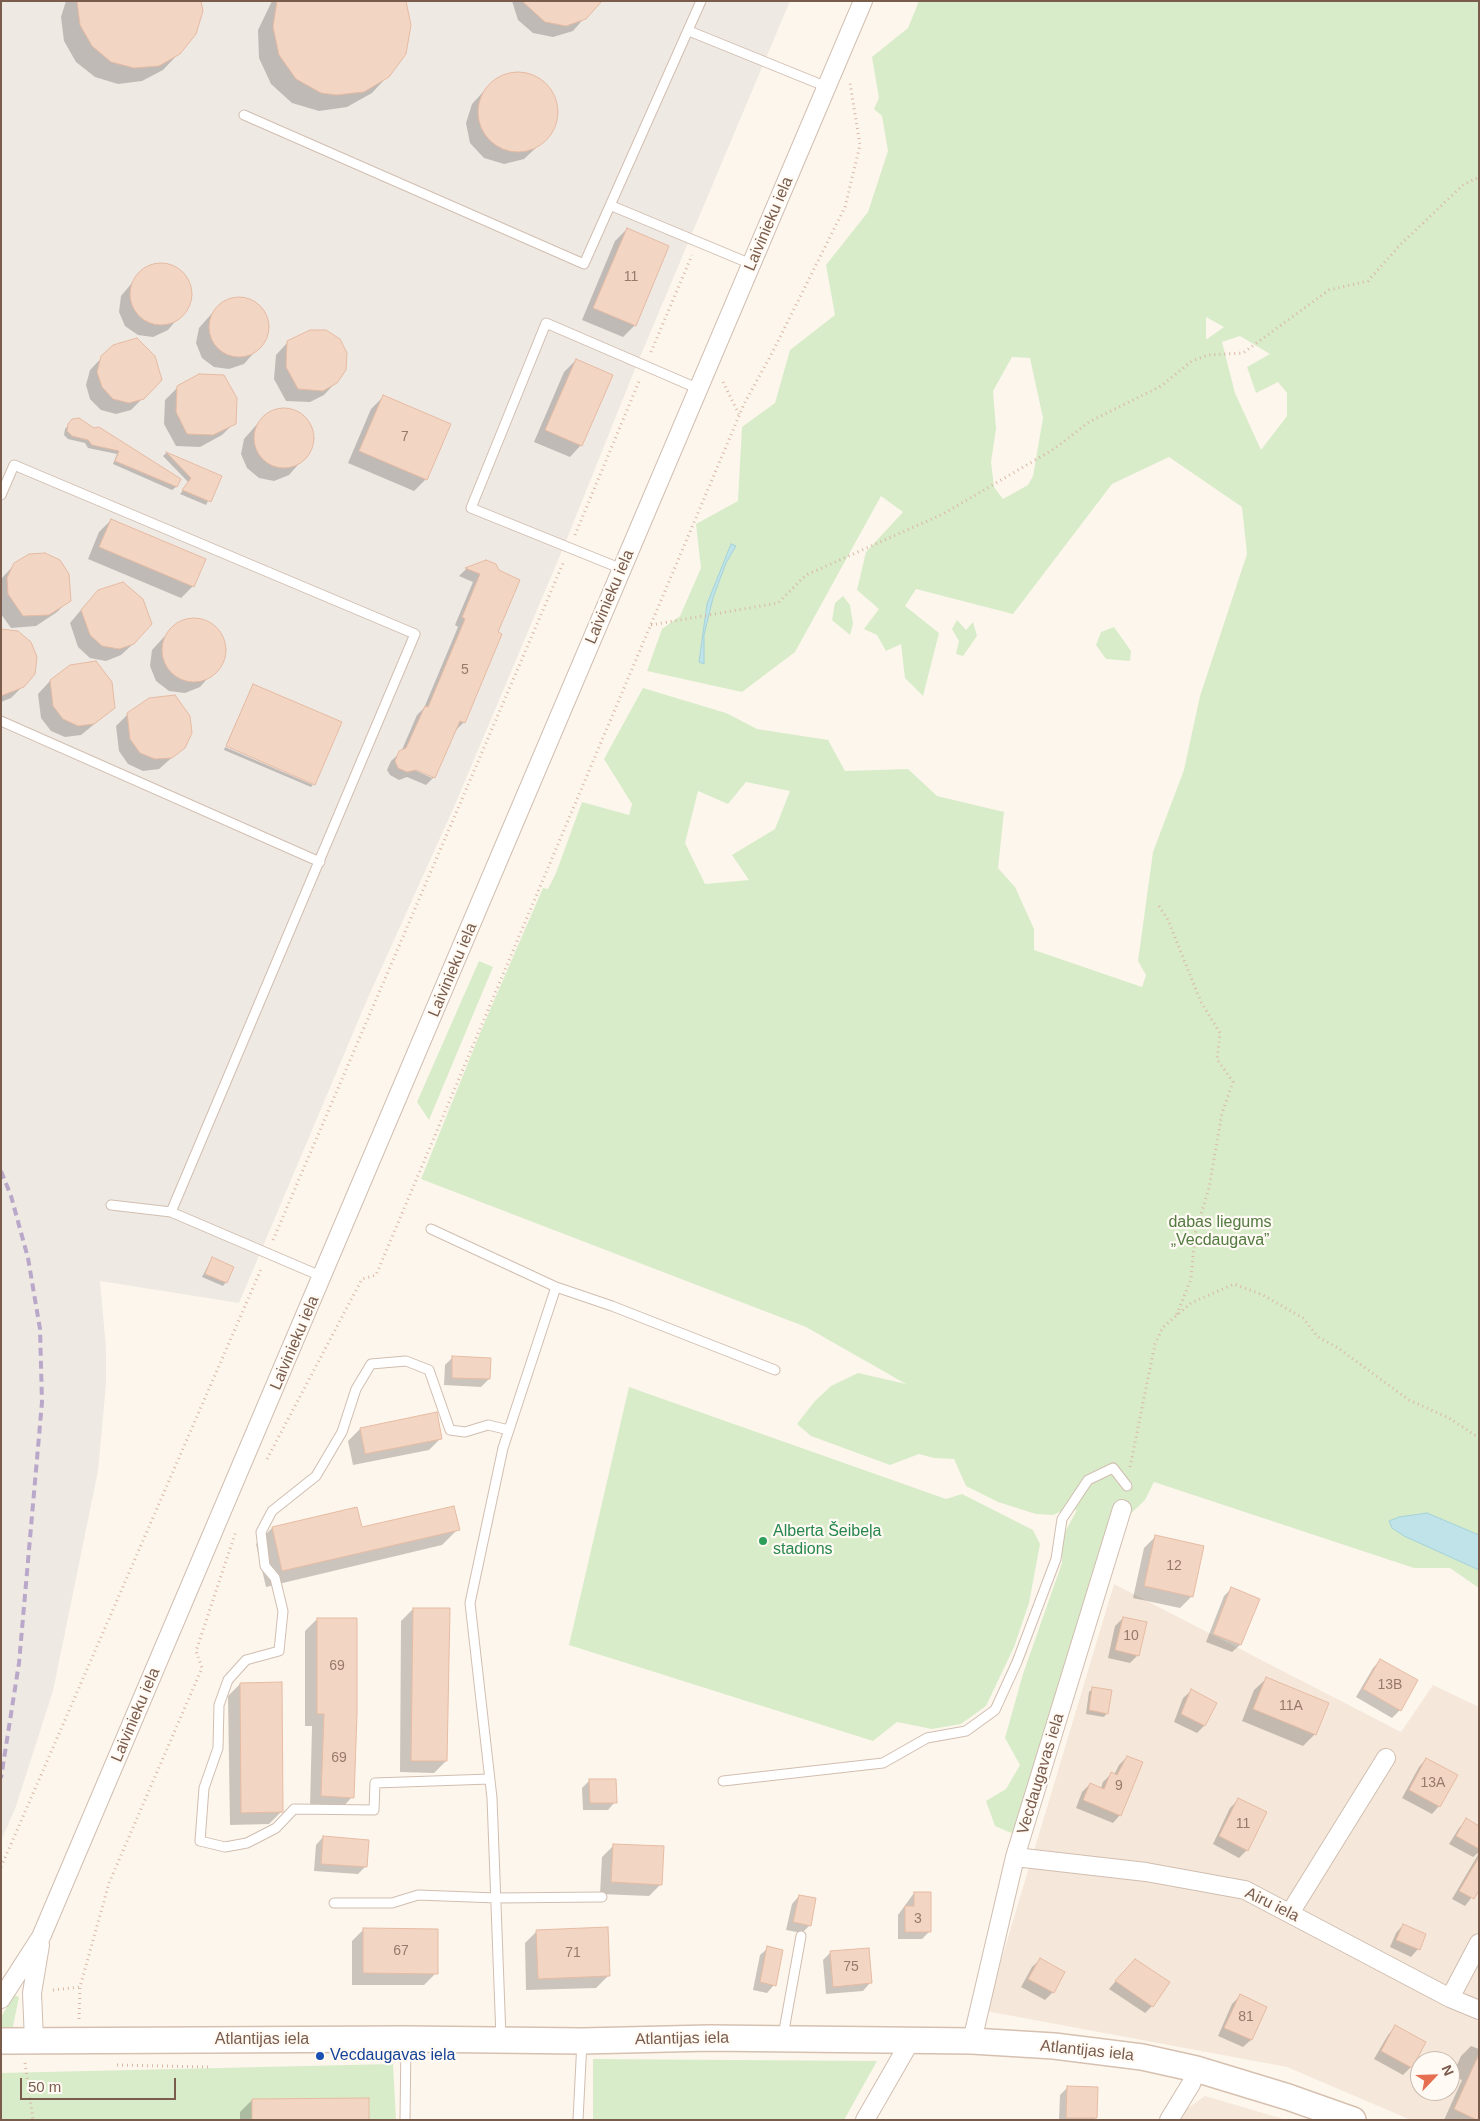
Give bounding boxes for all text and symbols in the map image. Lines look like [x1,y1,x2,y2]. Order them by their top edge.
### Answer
street label: Laivinieku iela [741,174,797,274]
house number: 11 [624,269,638,285]
house number: 7 [401,429,409,445]
street label: Laivinieku iela [582,547,638,647]
house number: 5 [461,662,469,678]
street label: Laivinieku iela [425,920,481,1020]
park label: dabas liegums „Vecdaugava” [1168,1213,1272,1251]
street label: Laivinieku iela [267,1293,323,1393]
place label: Alberta Šeibeļa stadions [773,1522,882,1560]
marker: Alberta Šeibeļa stadions [757,1535,769,1547]
house number: 12 [1166,1558,1182,1574]
house number: 10 [1123,1628,1139,1644]
house number: 69 [329,1658,345,1674]
street label: Laivinieku iela [108,1665,164,1765]
house number: 13B [1378,1677,1402,1693]
house number: 11A [1279,1698,1303,1714]
street label: Vecdaugavas iela [1013,1711,1069,1837]
house number: 69 [331,1750,347,1766]
house number: 13A [1421,1775,1445,1791]
house number: 9 [1115,1778,1123,1794]
house number: 11 [1236,1816,1250,1832]
street label: Airu iela [1242,1884,1302,1926]
house number: 3 [914,1911,922,1927]
house number: 67 [393,1943,409,1959]
house number: 71 [565,1945,581,1961]
house number: 75 [843,1959,859,1975]
house number: 81 [1238,2009,1254,2025]
street label: Atlantijas iela [635,2029,729,2049]
street label: Atlantijas iela [215,2030,309,2050]
street label: Atlantijas iela [1039,2037,1135,2065]
place label: Vecdaugavas iela [330,2046,455,2066]
marker: Vecdaugavas iela [314,2050,326,2062]
north arrow [1410,2051,1460,2101]
text: N [1438,2062,1457,2078]
scale bar [22,2068,179,2100]
text: 50 m [28,2078,61,2095]

